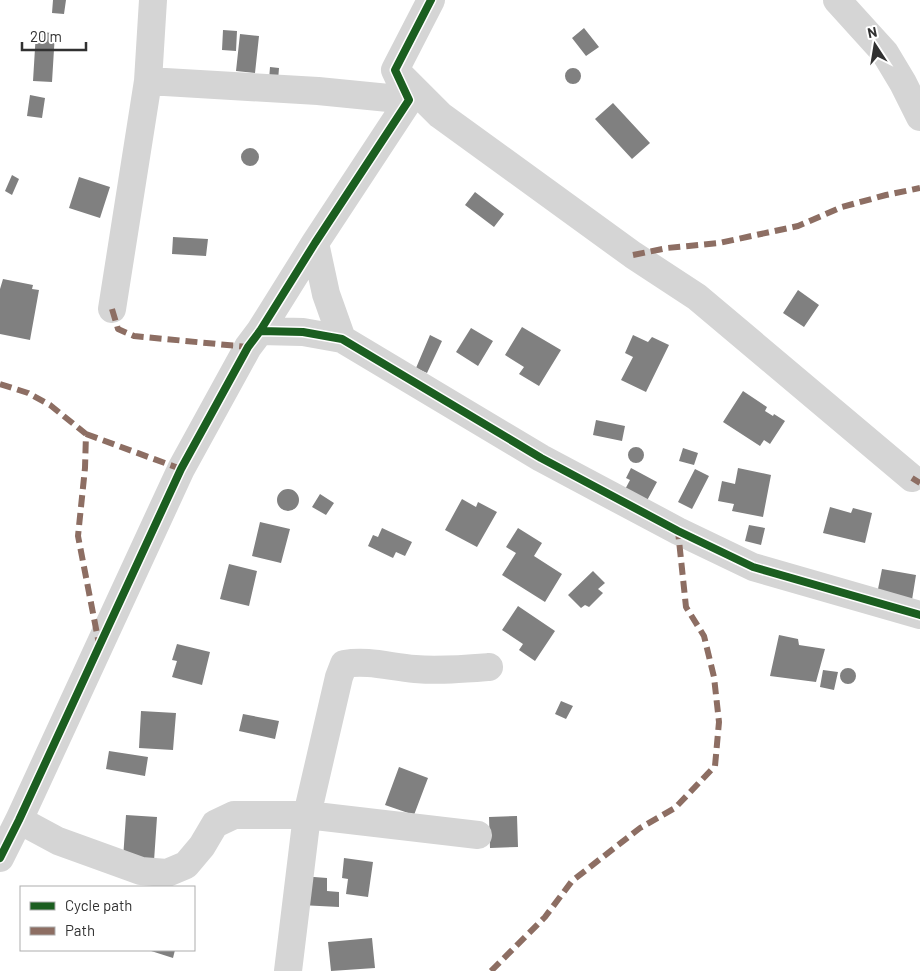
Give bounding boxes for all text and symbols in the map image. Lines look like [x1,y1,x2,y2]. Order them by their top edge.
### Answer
scale bar [22,20,86,52]
north arrow [850,20,900,70]
text: N [866,23,879,41]
text: 20 m [30,27,62,45]
legend [20,886,195,951]
text: Cycle path [65,896,132,914]
text: Path [65,921,95,939]

